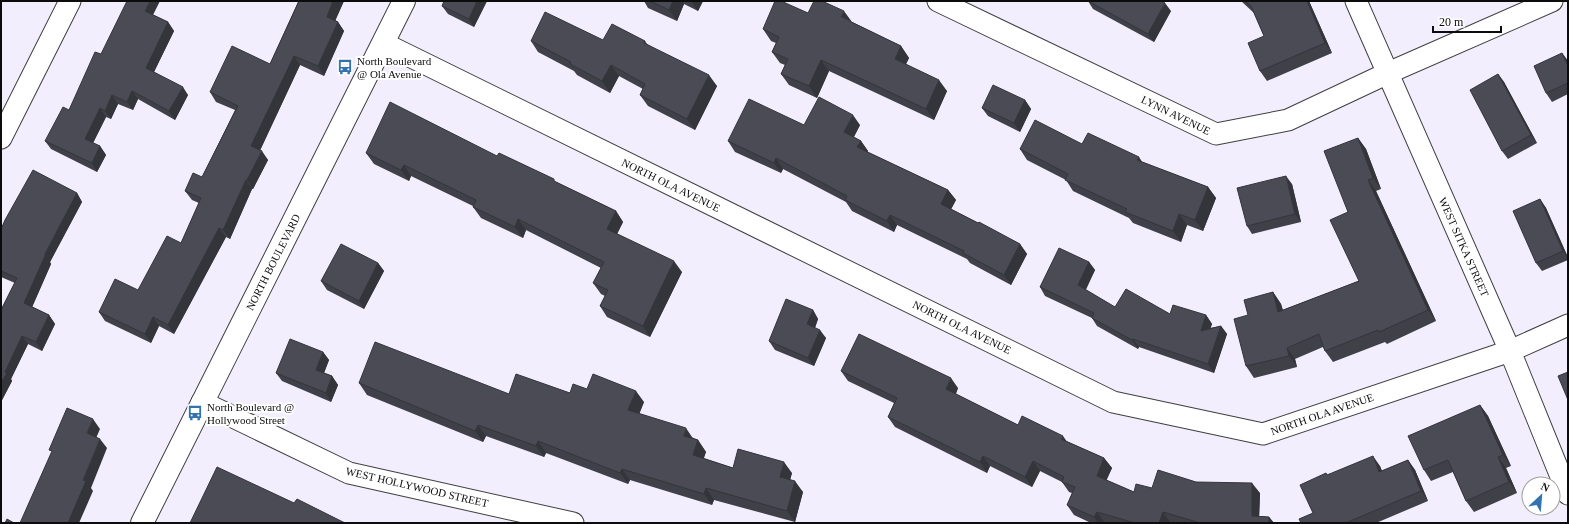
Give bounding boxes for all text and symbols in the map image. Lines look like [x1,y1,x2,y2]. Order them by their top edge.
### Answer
scale bar [1433,8,1501,34]
text: 20 m [1439,15,1464,29]
place label: North Boulevard @ Ola Avenue [357,55,432,80]
bus stop icon: North Boulevard @ Ola Avenue [336,58,354,76]
street label: LYNN AVENUE [1139,93,1213,137]
street label: NORTH OLA AVENUE [620,156,722,214]
street label: WEST SITKA STREET [1437,196,1491,299]
street label: NORTH BOULEVARD [244,212,303,312]
street label: NORTH OLA AVENUE [911,298,1013,356]
street label: NORTH OLA AVENUE [1269,391,1375,437]
place label: North Boulevard @ Hollywood Street [207,401,294,426]
bus stop icon: North Boulevard @ Hollywood Street [186,404,204,422]
street label: WEST HOLLYWOOD STREET [345,465,490,509]
north arrow [1521,476,1561,516]
text: N [1539,480,1552,494]

